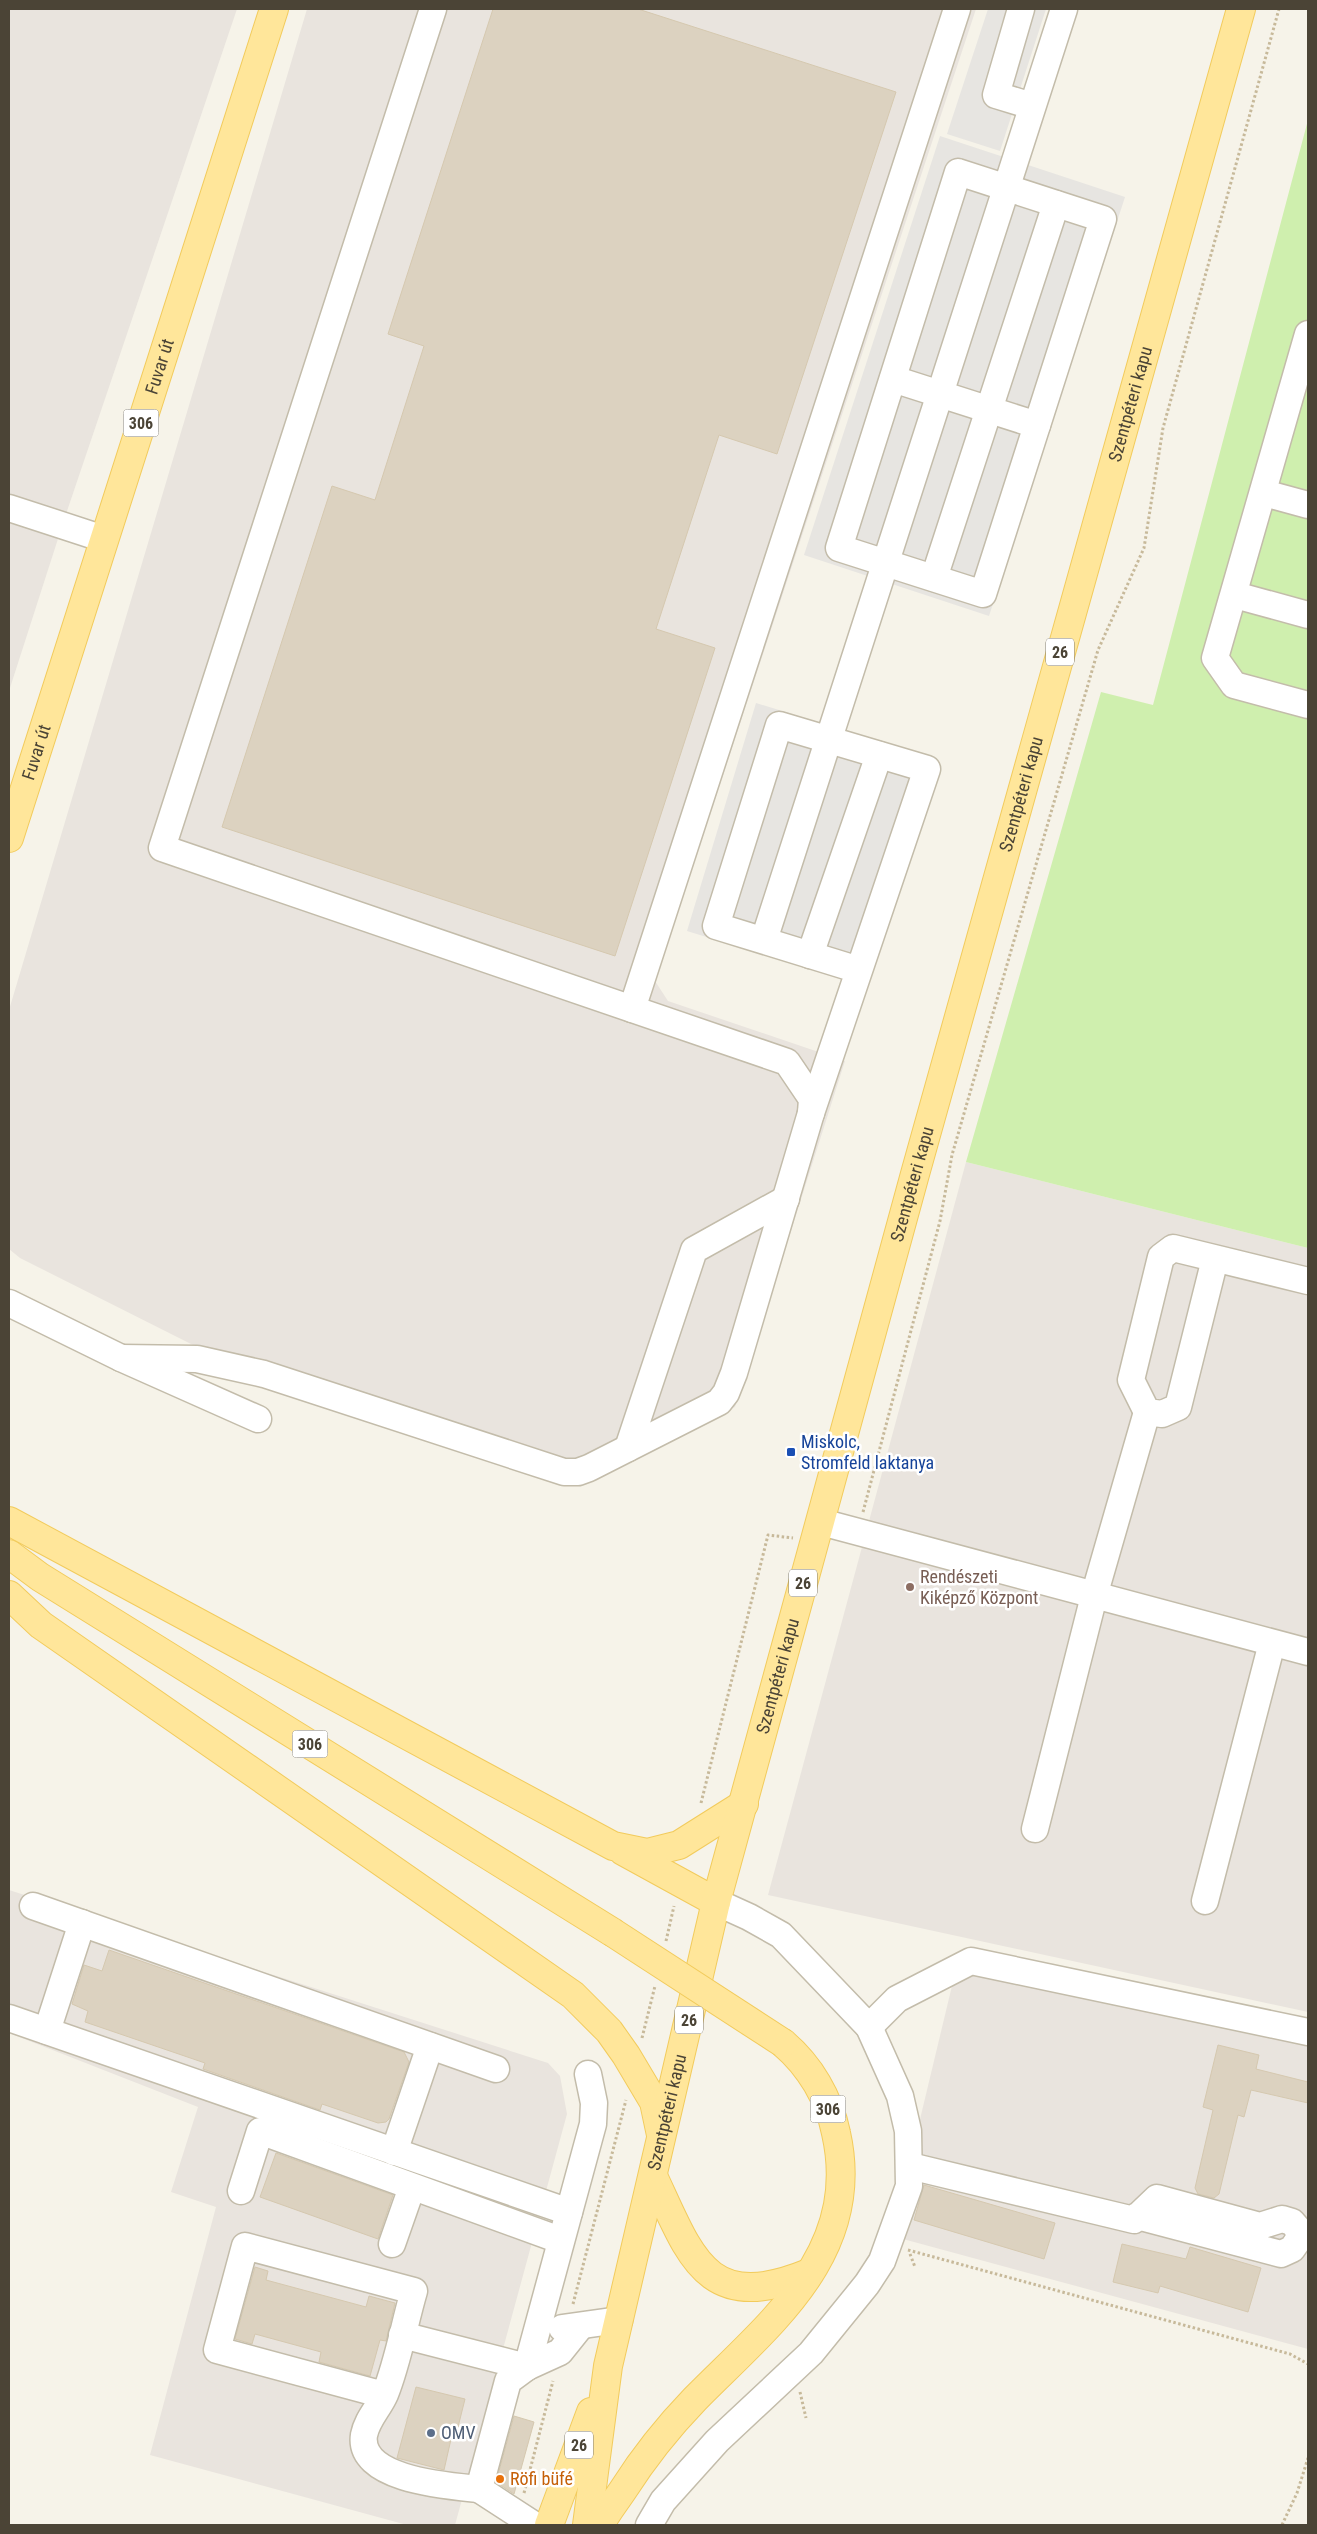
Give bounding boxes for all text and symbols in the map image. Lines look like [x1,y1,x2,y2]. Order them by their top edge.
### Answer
street label: Fuvar út [141,336,178,397]
street label: Szentpéteri kapu [1104,344,1156,464]
road number: 306 [124,409,158,436]
road number: 26 [1046,638,1074,666]
street label: Fuvar út [17,722,55,782]
street label: Szentpéteri kapu [995,734,1047,854]
street label: Szentpéteri kapu [886,1124,938,1244]
place label: Miskolc, Stromfeld laktanya [801,1431,934,1473]
marker: Miskolc, Stromfeld laktanya [785,1446,797,1458]
place label: Rendészeti Kiképző Központ [920,1566,1038,1608]
road number: 26 [789,1570,817,1596]
marker: Rendészeti Kiképző Központ [904,1581,916,1593]
street label: Szentpéteri kapu [751,1616,803,1736]
road number: 306 [292,1730,328,1758]
road number: 26 [675,2006,703,2034]
street label: Szentpéteri kapu [643,2052,690,2172]
road number: 306 [810,2096,846,2122]
place label: OMV [441,2422,476,2443]
marker: OMV [425,2427,437,2439]
road number: 26 [565,2432,593,2458]
place label: Röfi büfé [510,2468,573,2489]
marker: Röfi büfé [494,2473,506,2485]

